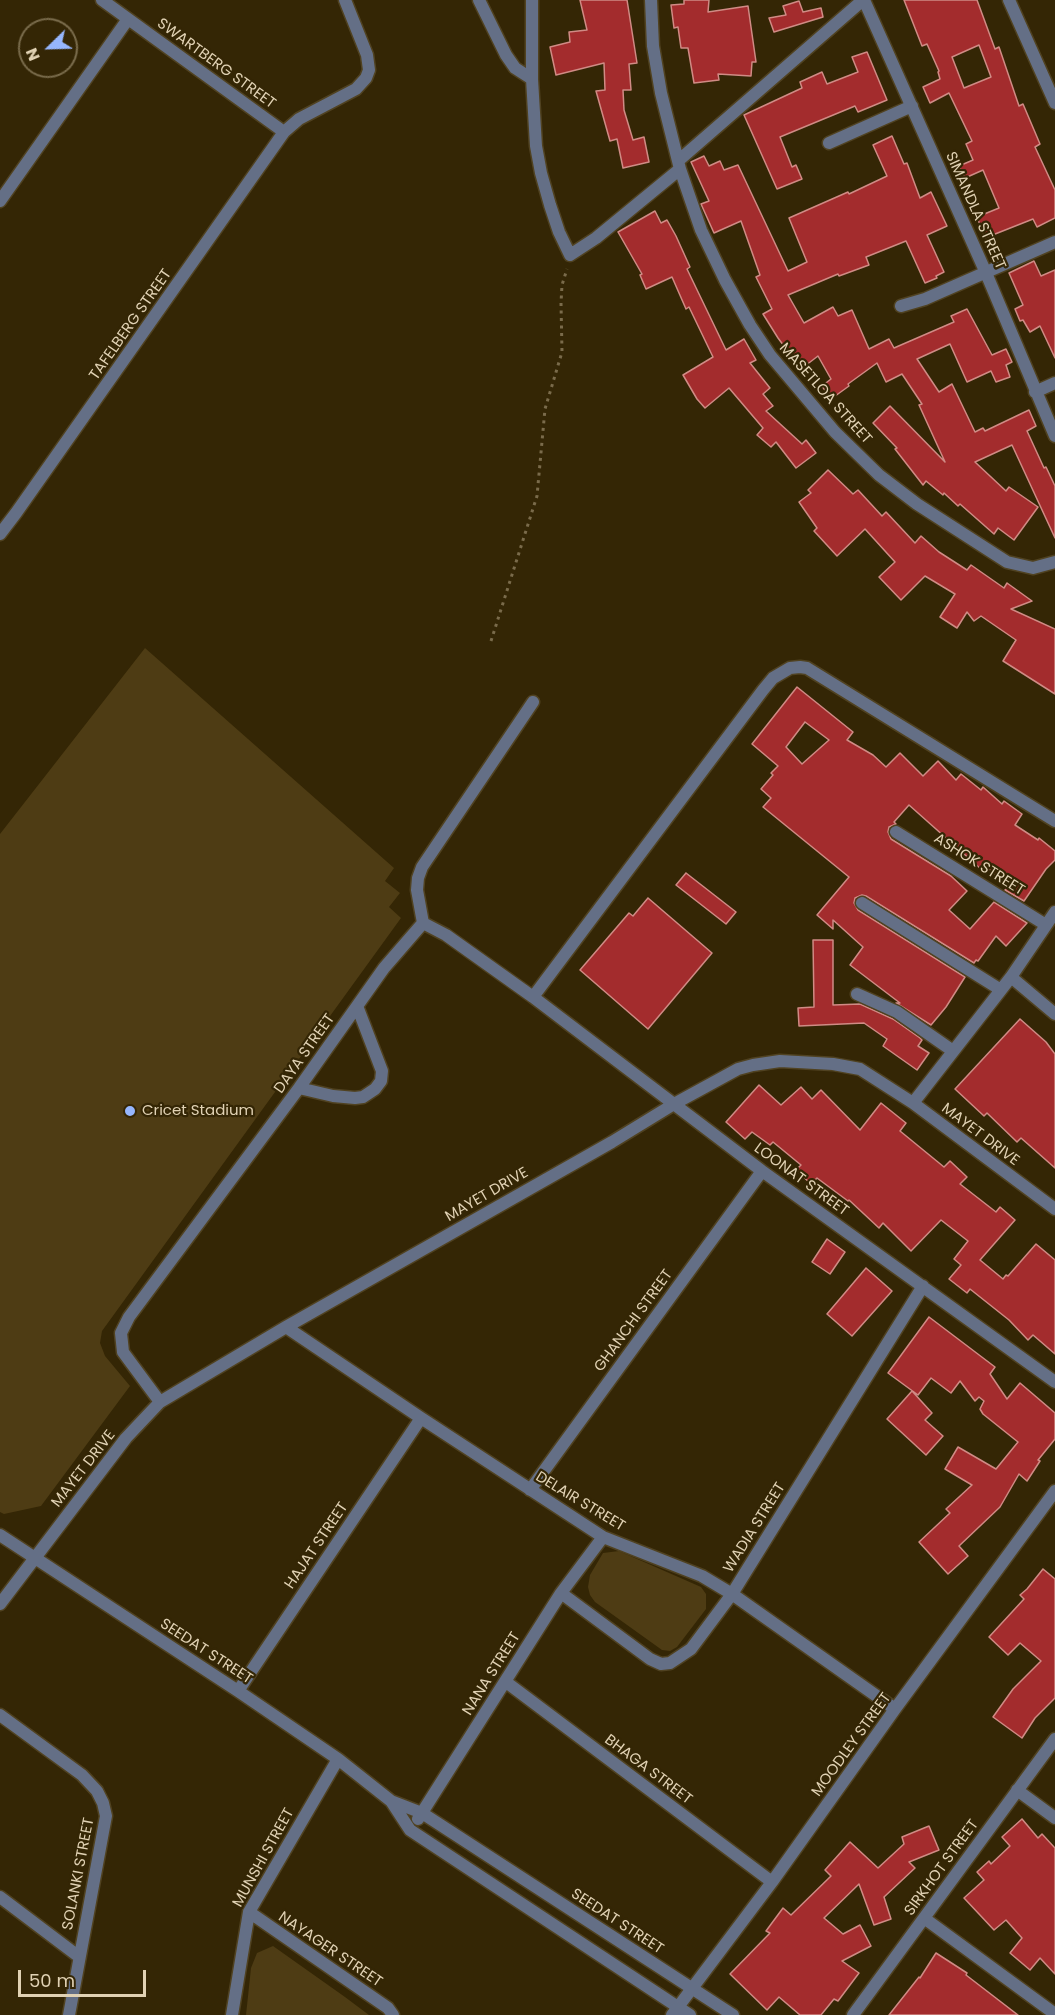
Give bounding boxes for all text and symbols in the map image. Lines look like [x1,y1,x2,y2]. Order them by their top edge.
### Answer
street label: SWARTBERG STREET [153,15,279,113]
north arrow [18,18,78,78]
text: N [20,44,46,64]
street label: SIMANDLA STREET [941,149,1009,273]
street label: TAFELBERG STREET [86,266,176,384]
street label: MASETLOA STREET [775,340,875,448]
street label: ASHOK STREET [930,830,1028,900]
street label: DAYA STREET [271,1011,339,1097]
street label: MAYET DRIVE [938,1100,1022,1170]
place label: Cricet Stadium [142,1102,254,1120]
marker: Cricet Stadium [123,1104,137,1118]
street label: LOONAT STREET [750,1140,852,1220]
street label: MAYET DRIVE [442,1164,532,1226]
street label: GHANCHI STREET [591,1266,677,1376]
street label: MAYET DRIVE [48,1427,120,1511]
street label: DELAIR STREET [532,1468,628,1536]
street label: WADIA STREET [720,1480,790,1576]
street label: HAJAT STREET [282,1499,352,1593]
street label: SEEDAT STREET [156,1615,256,1689]
street label: NANA STREET [459,1629,525,1719]
street label: MOODLEY STREET [808,1690,896,1800]
street label: BHAGA STREET [601,1731,695,1809]
street label: MUNSHI STREET [229,1806,299,1910]
street label: SOLANKI STREET [59,1816,99,1932]
street label: SIRKHOT STREET [901,1816,983,1920]
street label: SEEDAT STREET [567,1885,667,1959]
street label: NAYAGER STREET [275,1909,385,1991]
scale bar [21,1958,148,1996]
text: 50 m [29,1968,75,1993]

